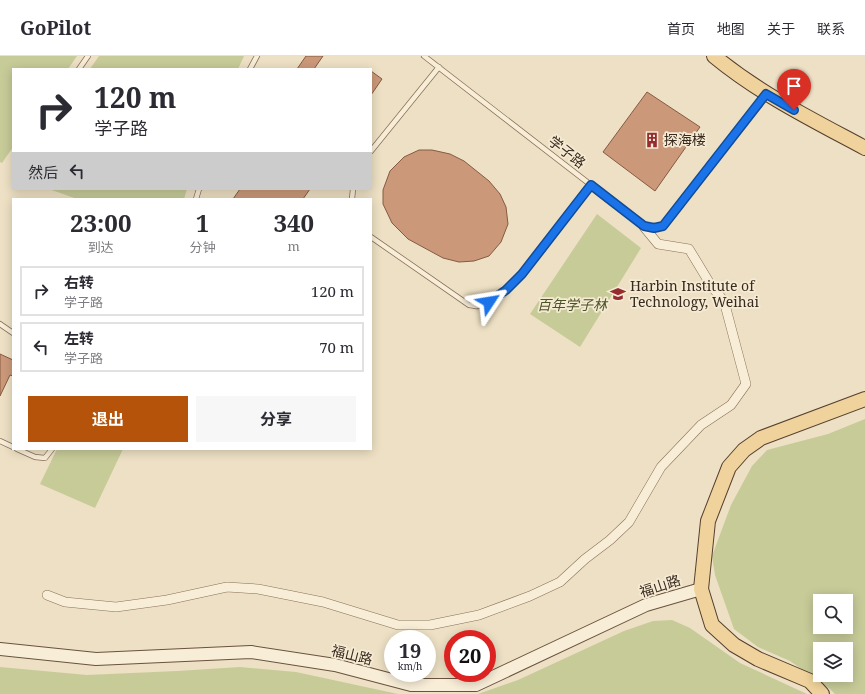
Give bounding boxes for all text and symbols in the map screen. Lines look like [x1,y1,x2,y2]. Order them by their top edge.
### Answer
text: GoPilot [20,15,91,41]
text: 首页 [667,19,695,38]
text: 地图 [717,19,745,38]
text: 关于 [767,19,795,38]
text: 联系 [817,19,845,38]
pin [777,69,811,110]
icon: arrive [783,75,805,97]
text: 120 m [94,78,176,116]
icon: right [28,84,80,136]
text: 学子路 [94,116,148,140]
place label: 探海楼 [664,130,706,149]
street label: 学子路 [545,131,590,172]
building icon: 探海楼 [643,131,661,149]
icon: left [66,160,88,182]
text: 然后 [28,162,58,182]
text: 23:00 [70,206,131,239]
text: 1 [196,206,209,239]
text: 340 [273,206,314,239]
text: m [288,237,300,255]
text: 到达 [88,238,114,256]
text: 分钟 [189,238,215,256]
text: 右转 [64,272,94,292]
place label: Harbin Institute of Technology, Weihai [630,276,760,311]
icon: right [30,280,52,302]
text: 120 m [311,281,354,301]
position arrow [468,281,510,323]
school or university icon: Harbin Institute of Technology, Weihai [609,285,627,303]
text: 学子路 [64,293,103,311]
park label: 百年学子林 [537,295,609,314]
text: 左转 [64,328,94,348]
icon: left [30,336,52,358]
text: 70 m [319,337,354,357]
text: 学子路 [64,349,103,367]
button: 退出 [28,396,188,442]
button: 分享 [196,396,356,442]
street label: 福山路 [637,570,683,601]
map controls [813,594,853,682]
button: search [813,594,853,634]
speed limit sign: 20 [444,630,496,682]
text: 19 [399,637,421,664]
street label: 福山路 [329,640,375,669]
button: layers [813,642,853,682]
text: km/h [398,659,422,673]

